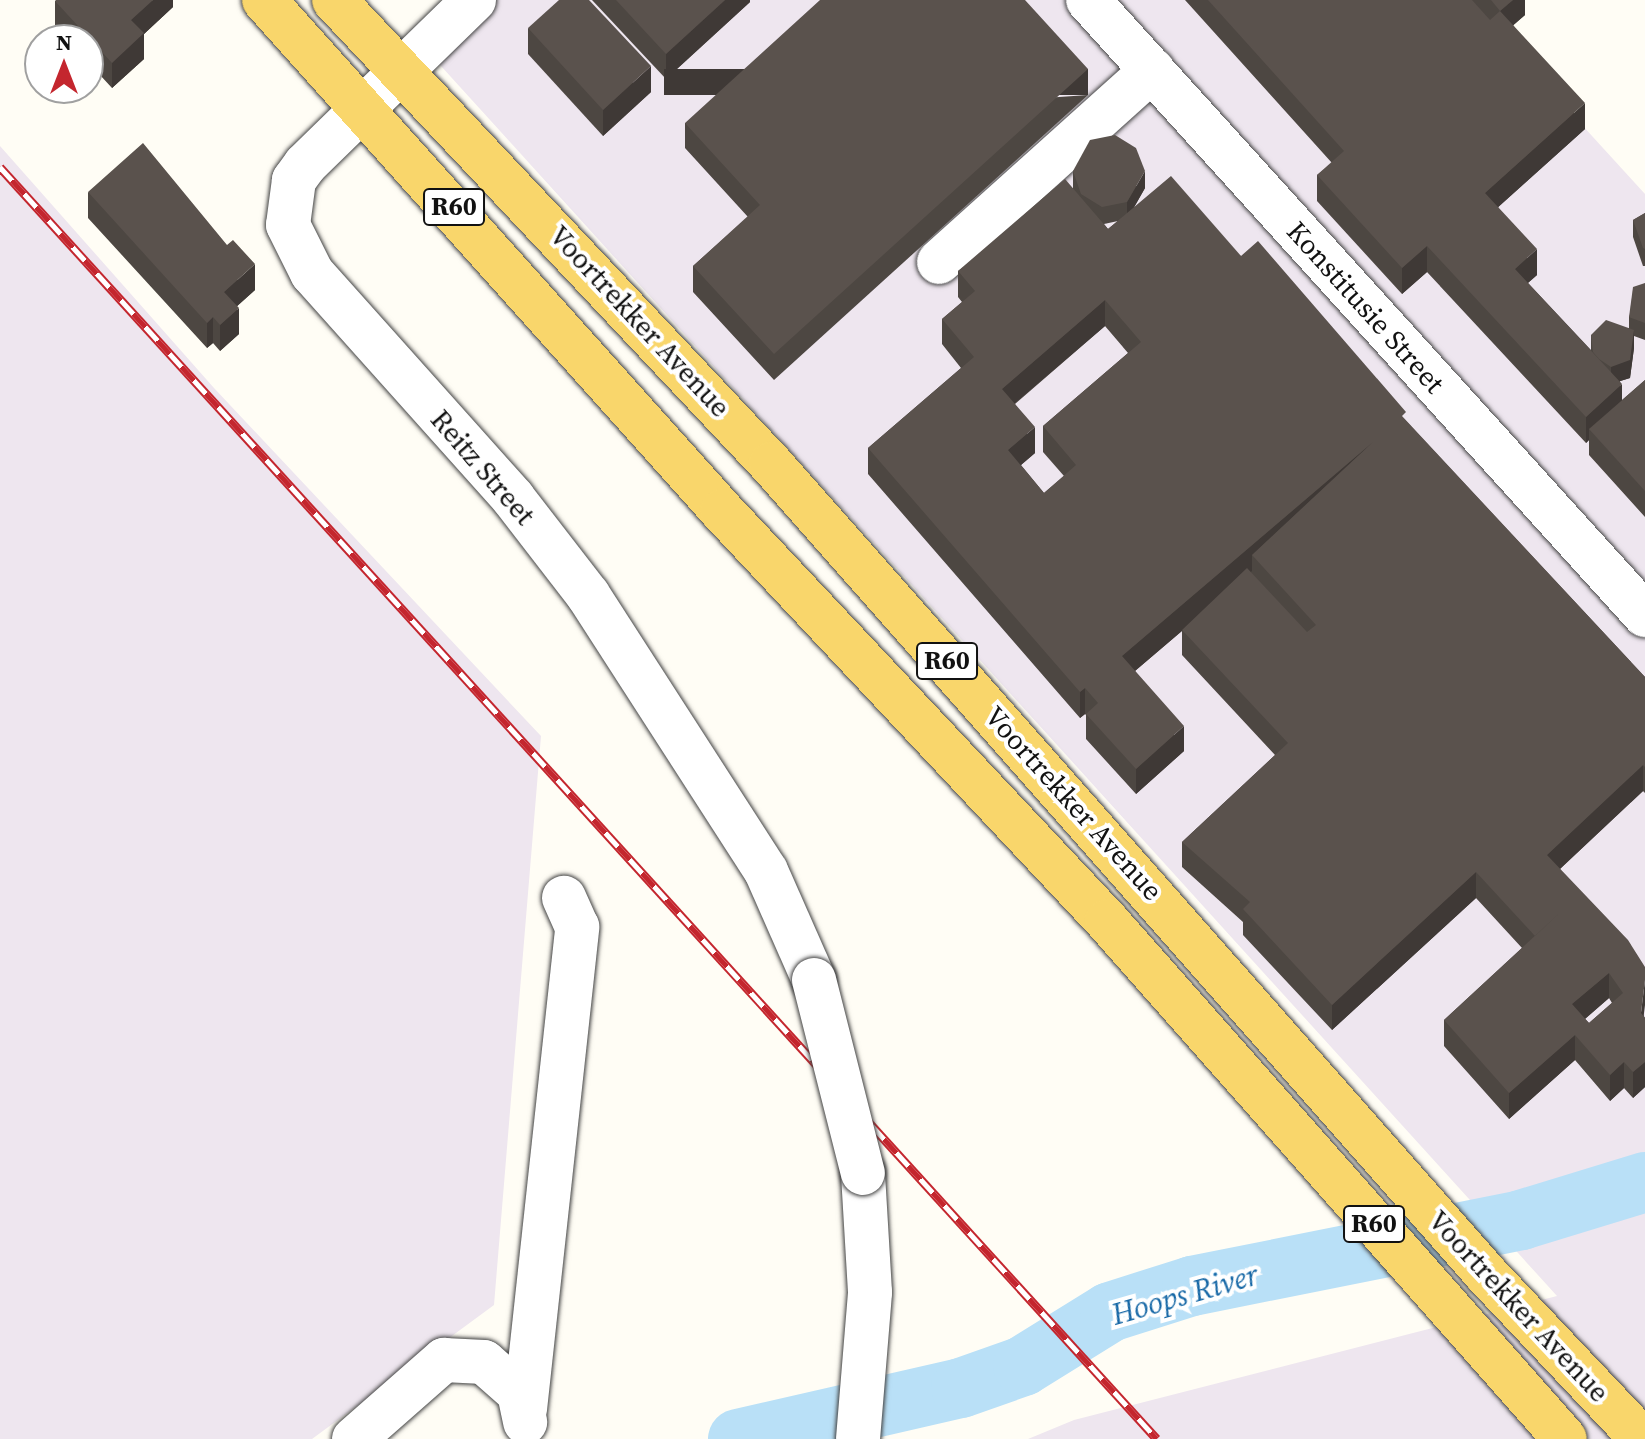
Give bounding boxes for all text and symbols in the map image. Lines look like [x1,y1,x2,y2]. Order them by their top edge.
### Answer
north arrow [24,24,104,104]
text: N [56,27,72,57]
road number: R60 [422,185,486,229]
street label: Konstitusie Street [1280,214,1452,400]
street label: Voortrekker Avenue [543,218,737,424]
street label: Reitz Street [424,403,542,531]
road number: R60 [915,639,979,683]
street label: Voortrekker Avenue [978,699,1170,907]
road number: R60 [1342,1202,1406,1246]
street label: Voortrekker Avenue [1422,1203,1616,1409]
water label: Hoops River [1108,1257,1262,1333]

